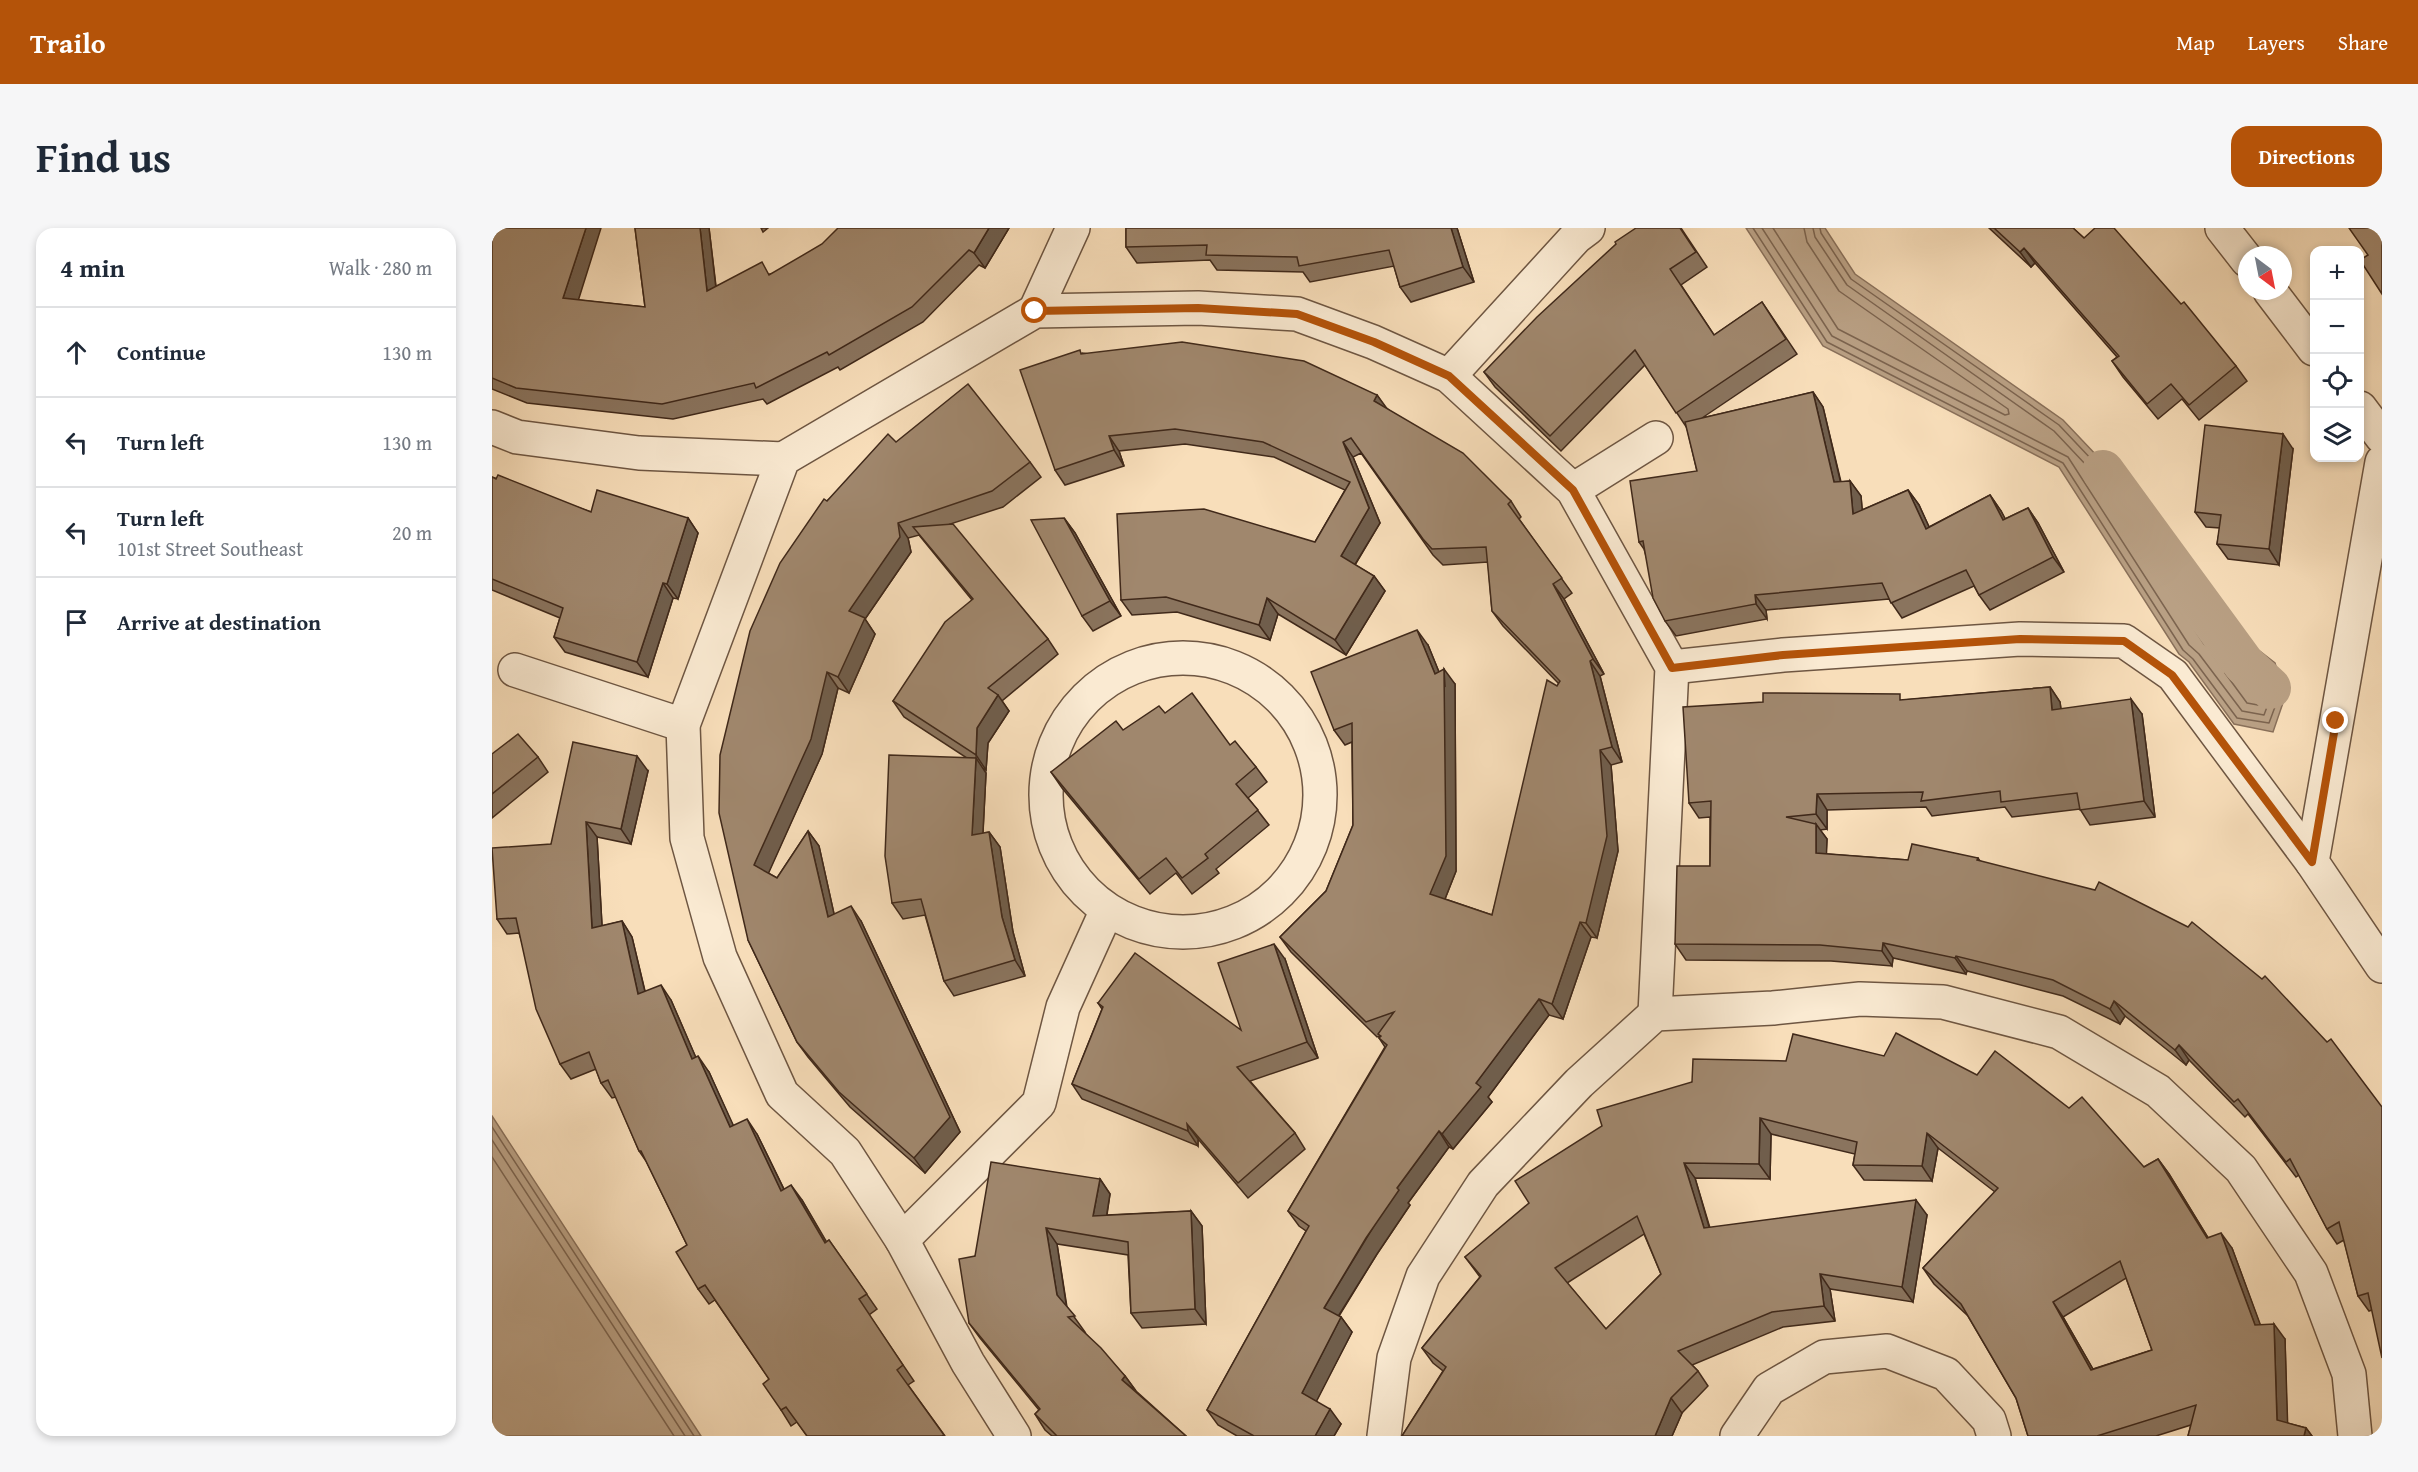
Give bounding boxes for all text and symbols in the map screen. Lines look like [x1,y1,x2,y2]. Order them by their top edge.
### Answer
text: Trailo [30,22,106,63]
text: Map [2176,27,2215,58]
text: Layers [2248,27,2305,58]
text: Share [2338,27,2388,58]
text: Find us [36,126,171,187]
button: Directions [2231,126,2382,187]
north arrow [2238,246,2292,300]
map controls [2310,246,2364,462]
button: + [2310,246,2364,300]
text: 4 min [60,248,125,287]
text: Walk · 280 m [329,253,432,282]
route start [1021,297,1047,323]
button: − [2310,300,2364,354]
icon: ahead [60,336,93,369]
text: Continue [117,336,206,368]
text: 130 m [382,338,432,367]
button: locate [2310,354,2364,408]
button: layers [2310,408,2364,462]
icon: left [60,426,93,459]
text: Turn left [117,426,204,458]
text: 130 m [382,428,432,457]
text: Turn left [117,502,204,534]
icon: left [60,516,93,549]
text: 20 m [392,518,432,547]
text: 101st Street Southeast [117,534,303,563]
icon: arrive [60,606,93,639]
text: Arrive at destination [117,606,321,638]
route end [2322,707,2348,733]

